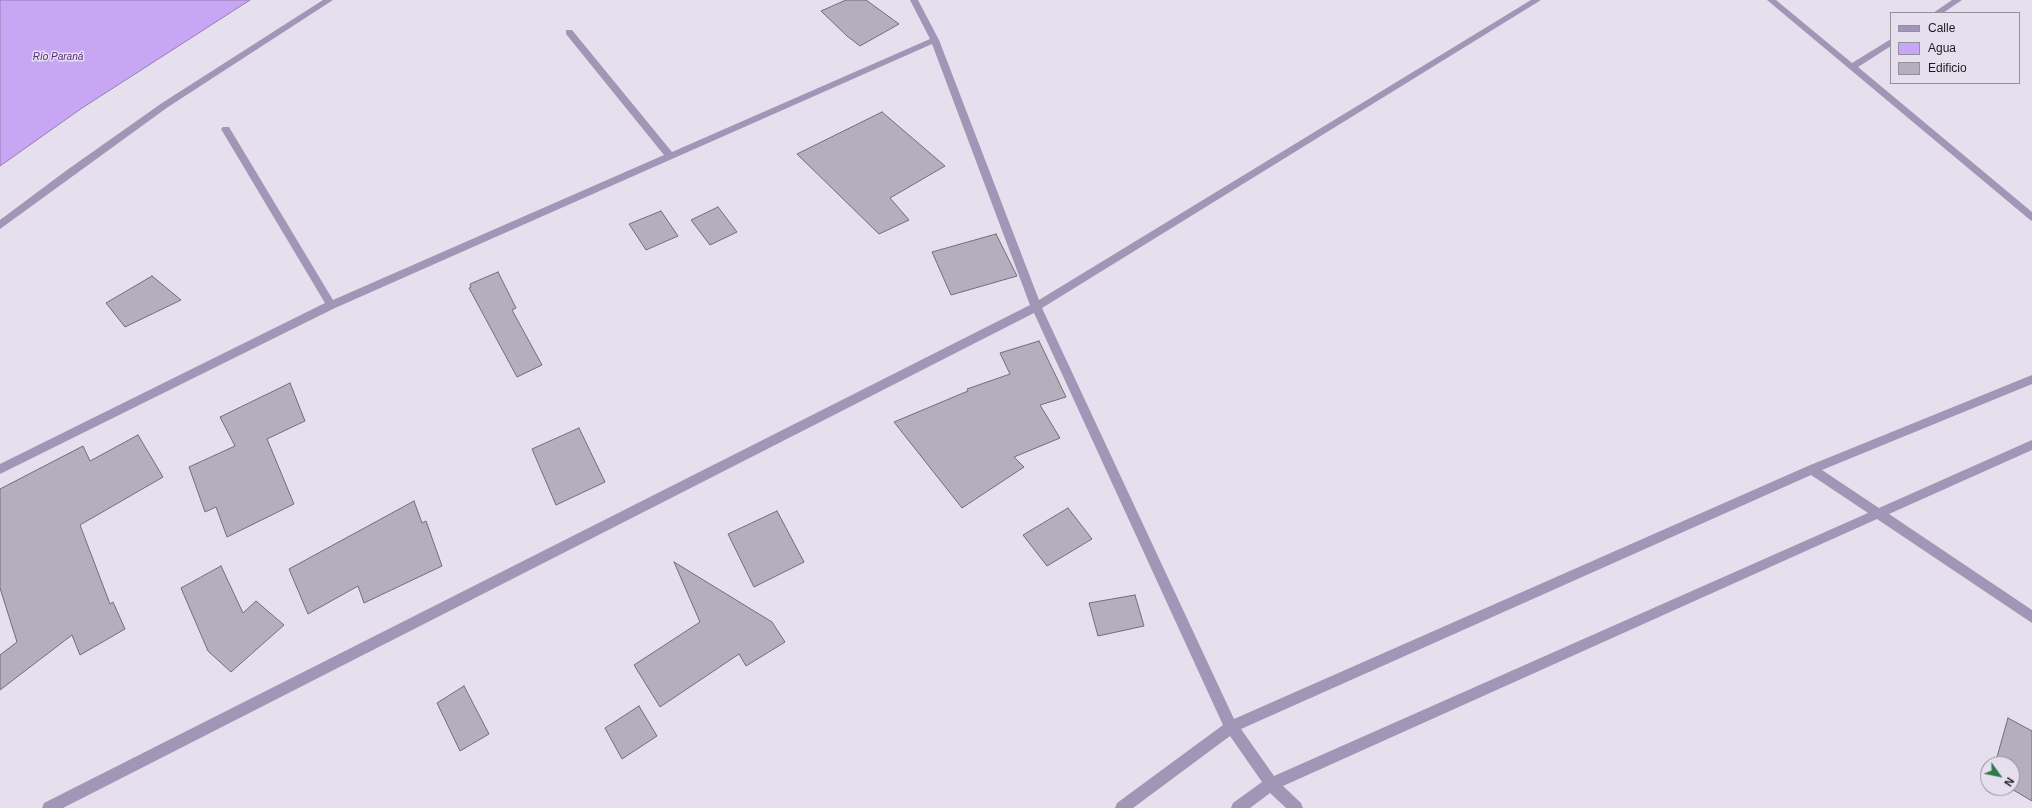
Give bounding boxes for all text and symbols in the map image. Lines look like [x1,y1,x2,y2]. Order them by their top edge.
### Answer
legend [1890,12,2020,84]
text: Calle [1928,21,1955,35]
text: Agua [1928,41,1956,55]
water label: Río Paraná [33,51,83,63]
text: Edificio [1928,61,1967,75]
north arrow [1980,756,2020,796]
text: N [2002,775,2016,789]

